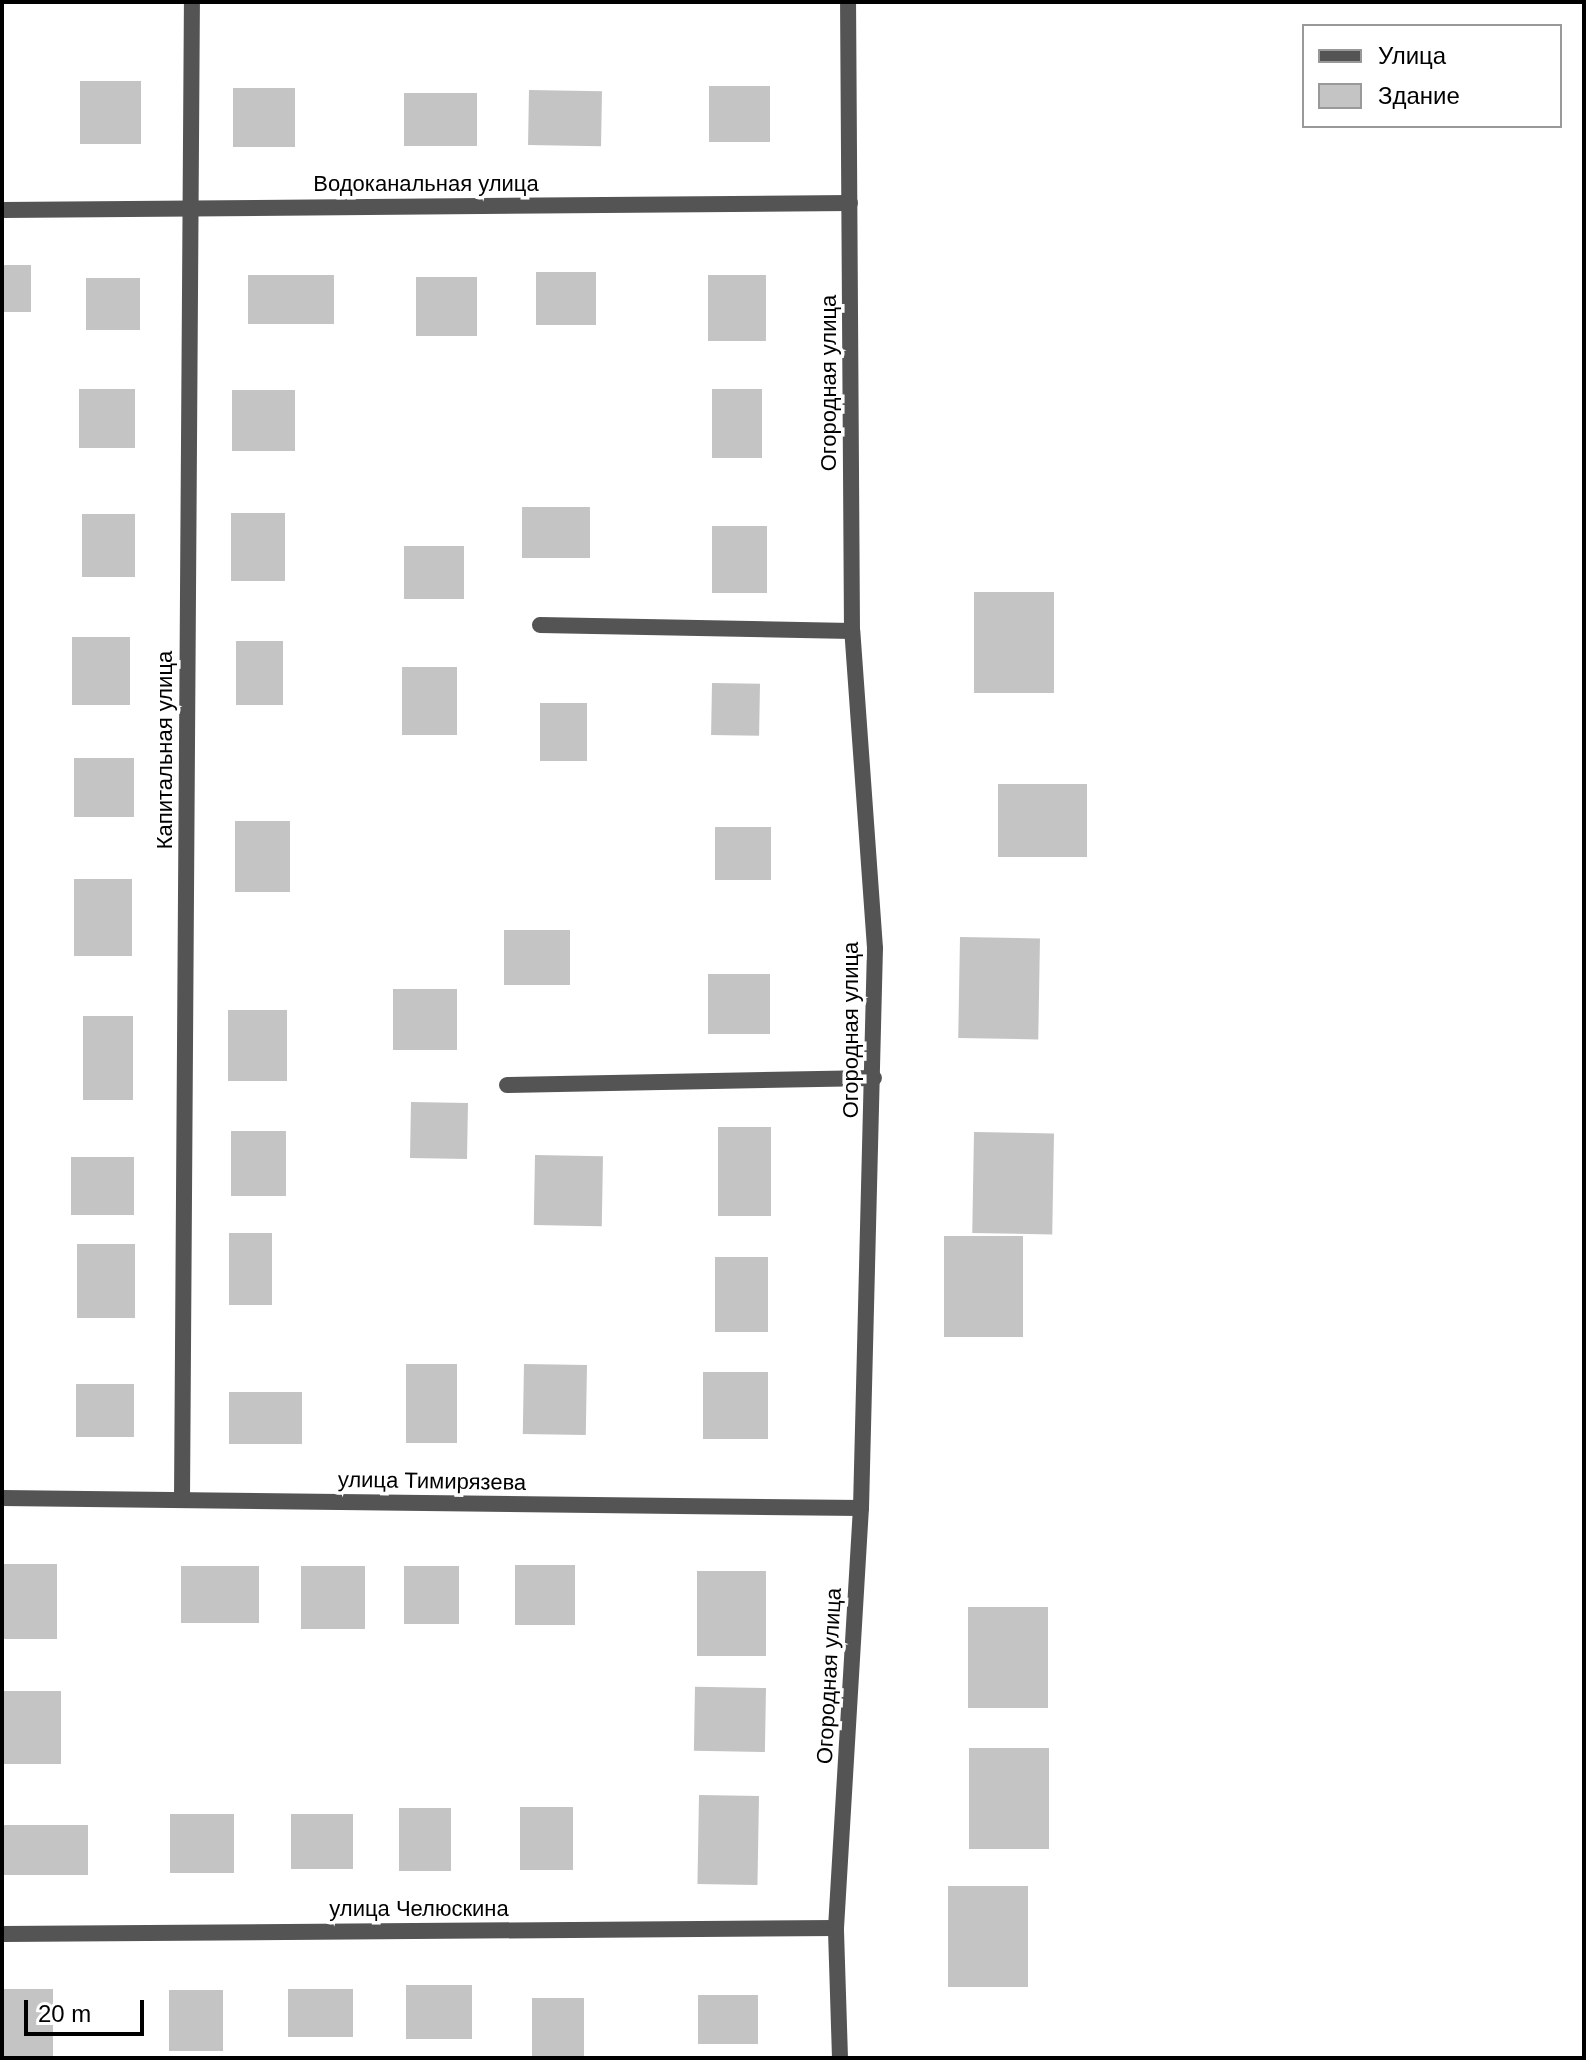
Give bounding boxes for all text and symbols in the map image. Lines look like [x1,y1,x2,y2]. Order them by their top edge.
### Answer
legend [1302,24,1562,128]
text: Улица [1378,42,1446,69]
text: Здание [1378,82,1460,109]
street label: Водоканальная улица [313,171,539,197]
street label: Огородная улица [816,295,842,471]
street label: Капитальная улица [152,651,178,849]
street label: Огородная улица [838,942,864,1118]
street label: улица Тимирязева [338,1466,526,1496]
street label: Огородная улица [811,1587,847,1765]
street label: улица Челюскина [329,1896,509,1922]
scale bar [28,1984,148,2034]
text: 20 m [38,2000,91,2027]

